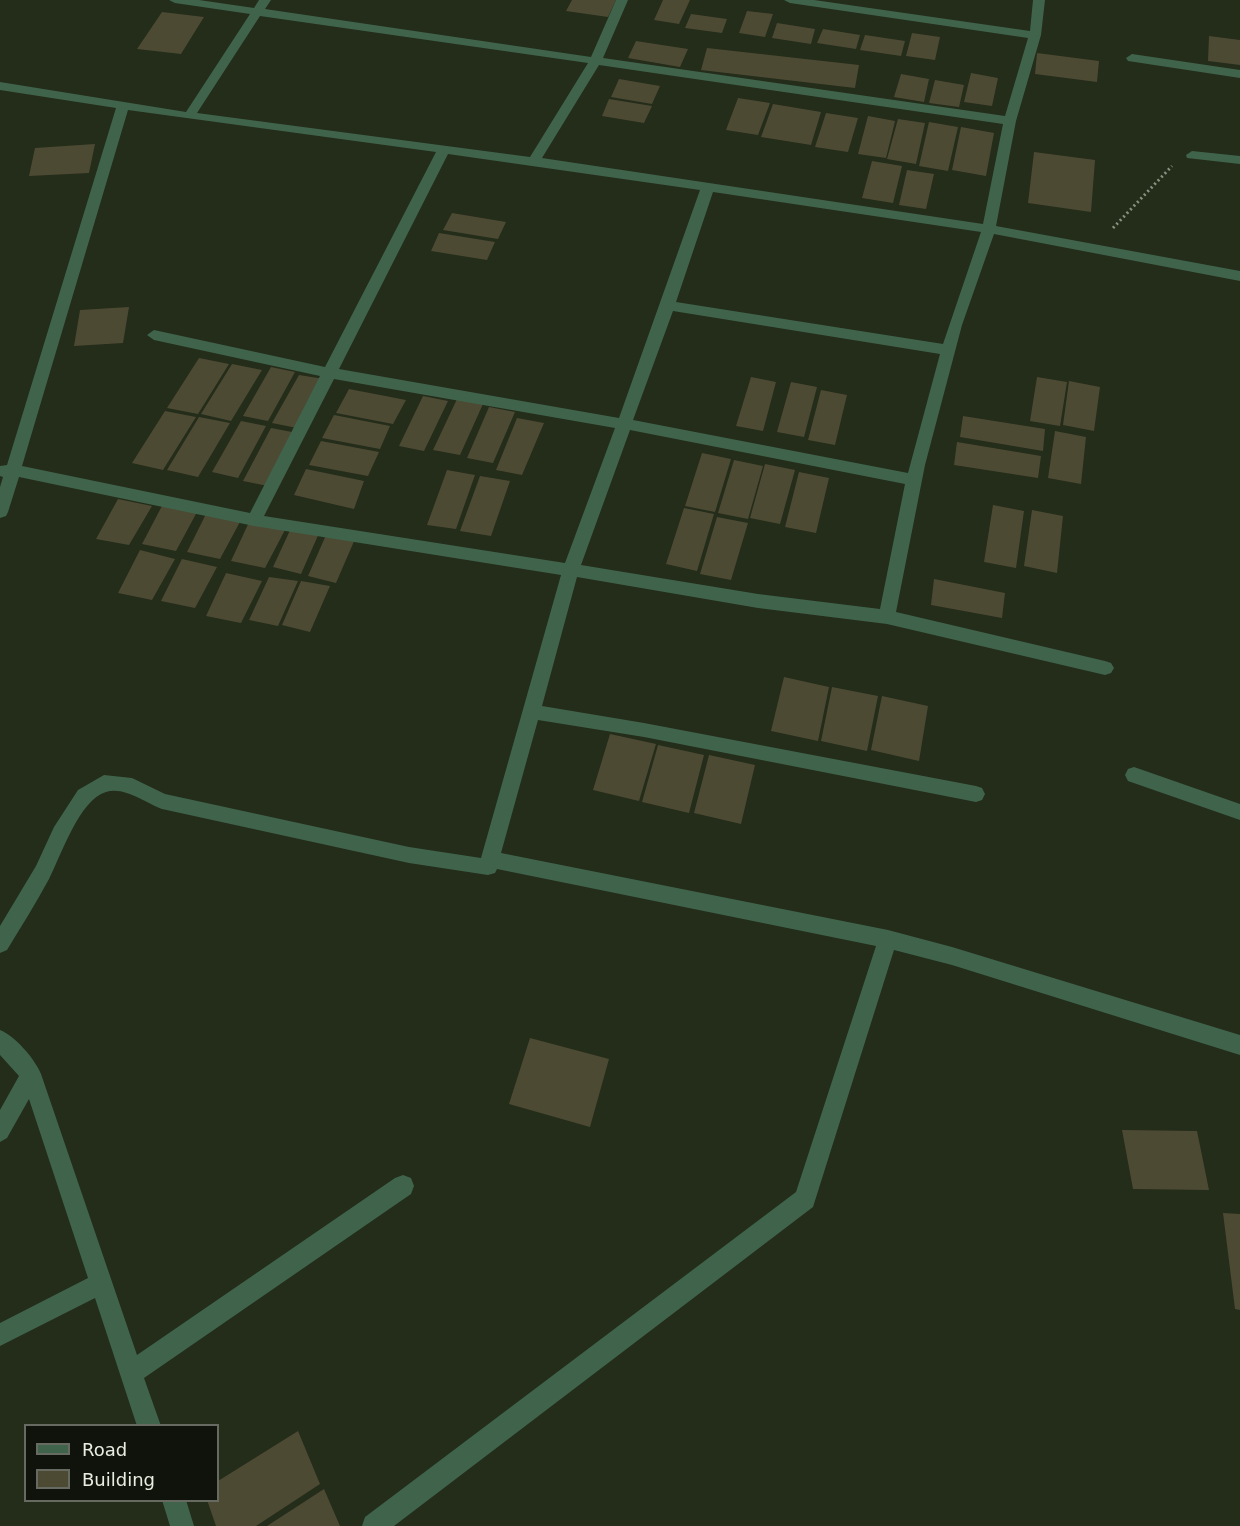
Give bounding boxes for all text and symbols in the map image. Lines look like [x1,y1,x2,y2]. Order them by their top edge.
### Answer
legend [24,1424,219,1502]
text: Road [82,1439,127,1460]
text: Building [82,1469,155,1490]

